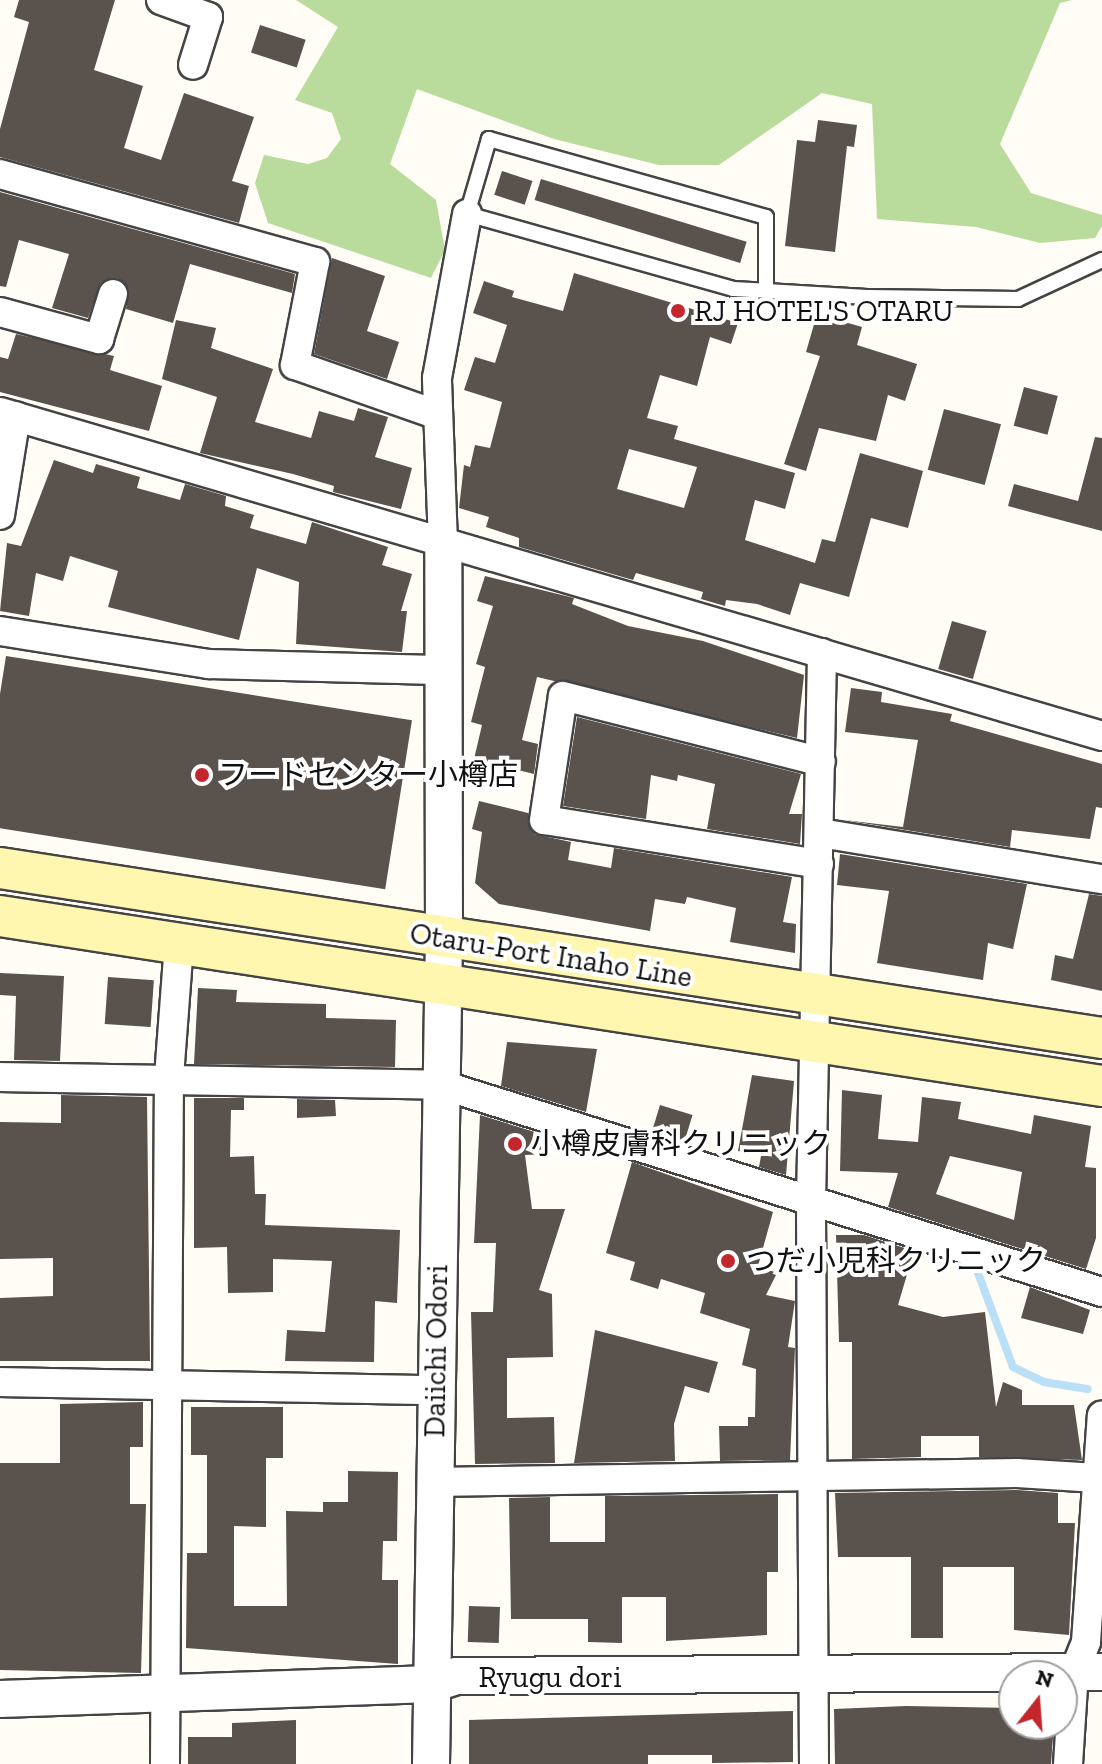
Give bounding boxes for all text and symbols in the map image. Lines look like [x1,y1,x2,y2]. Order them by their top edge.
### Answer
place label: RJ HOTEL'S OTARU [694,293,954,329]
marker: RJ HOTEL'S OTARU [669,302,687,320]
place label: フードセンター小樽店 [218,757,518,793]
marker: フードセンター小樽店 [193,766,211,784]
street label: Otaru-Port Inaho Line [407,915,695,995]
place label: 小樽皮膚科クリニック [531,1126,831,1162]
marker: 小樽皮膚科クリニック [506,1135,524,1153]
place label: つだ小児科クリニック [746,1243,1046,1279]
marker: つだ小児科クリニック [717,1250,739,1272]
street label: Daiichi Odori [416,1264,456,1438]
street label: Ryugu dori [478,1659,622,1695]
north arrow [998,1660,1078,1740]
text: N [1033,1663,1057,1694]

